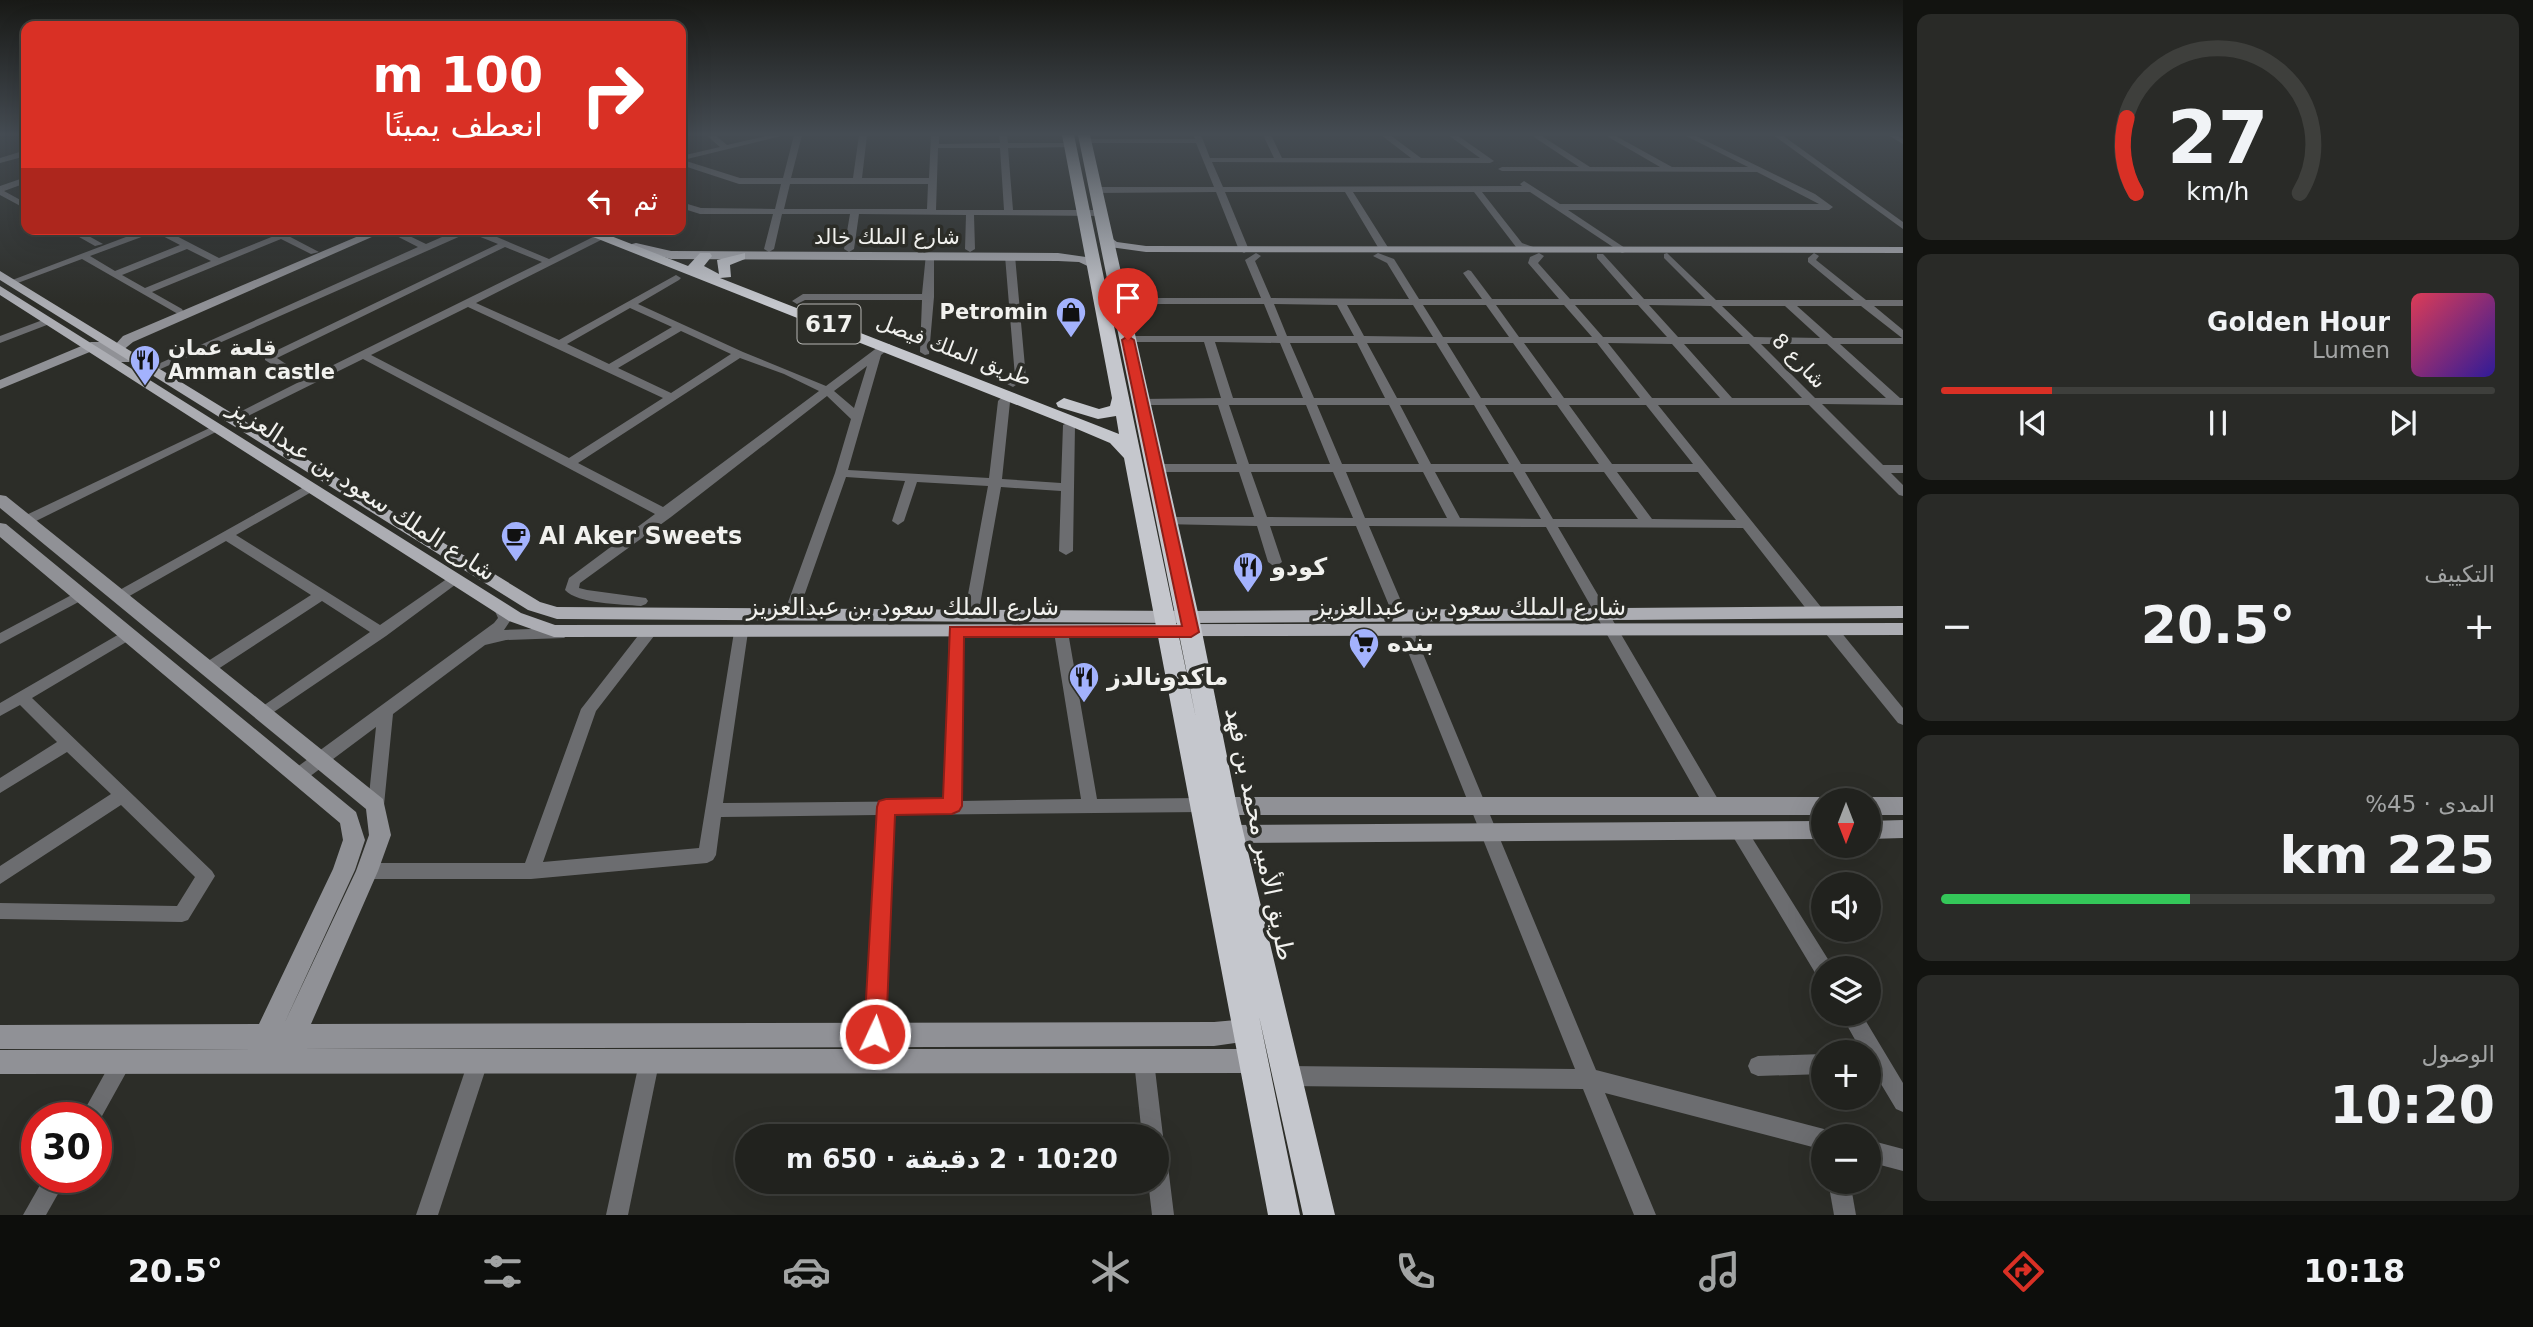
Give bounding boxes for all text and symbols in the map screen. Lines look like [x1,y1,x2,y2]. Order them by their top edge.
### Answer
text: 100 m [373,47,543,104]
icon: right [567,49,658,140]
text: 27 [2167,95,2269,180]
text: انعطف يمينًا [384,106,543,144]
text: km/h [2186,177,2250,206]
icon: left [581,182,619,220]
text: ثم [633,186,658,216]
street label: شارع الملك خالد [814,225,960,249]
pin [1098,268,1158,340]
icon: arrive [1109,279,1147,317]
shop icon: Petromin [1054,295,1088,339]
place label: Petromin [940,300,1048,324]
road number: 617 [798,304,860,344]
text: Golden Hour [2207,307,2390,337]
street label: طريق الملك فيصل [873,309,1035,391]
street label: شارع 8 [1767,329,1831,393]
place label: قلعة عمان Amman castle [168,336,335,384]
text: Lumen [2312,337,2390,363]
restaurant icon: قلعة عمان Amman castle [128,343,162,387]
street label: شارع الملك سعود بن عبدالعزيز [223,393,501,587]
icon: previous [2014,404,2052,442]
icon: pause [2199,404,2237,442]
icon: next [2384,404,2422,442]
cafe icon: Al Aker Sweets [499,519,533,563]
place label: Al Aker Sweets [539,522,742,550]
restaurant icon: كودو [1231,550,1265,594]
place label: كودو [1270,553,1327,581]
text: التكييف [2424,561,2495,587]
street label: شارع الملك سعود بن عبدالعزيز [746,593,1059,621]
street label: شارع الملك سعود بن عبدالعزيز [1313,593,1626,621]
text: 20.5° [2141,595,2295,655]
text: − [1941,604,1973,648]
text: + [2463,604,2495,648]
supermarket icon: بنده [1347,626,1381,670]
place label: بنده [1387,629,1434,657]
restaurant icon: ماكدونالدز [1067,660,1101,704]
place label: ماكدونالدز [1106,663,1228,691]
street label: طريق الأمير محمد بن فهد [1219,705,1302,963]
north arrow [1811,788,1881,858]
map controls [1811,788,1881,1194]
text: المدى · 45% [2365,791,2495,817]
text: 225 km [2280,825,2495,885]
button: sound [1811,872,1881,942]
button: layers [1811,956,1881,1026]
position arrow [838,997,912,1071]
button: + [1811,1040,1881,1110]
text: الوصول [2422,1041,2495,1067]
text: 10:20 [2329,1075,2495,1135]
speed limit sign: 30 [21,1102,112,1193]
button: − [1811,1124,1881,1194]
text: 10:20 · 2 دقيقة · 650 m [786,1144,1118,1174]
icon: filters [478,1247,527,1296]
icon: car [782,1247,831,1296]
icon: climate [1086,1247,1135,1296]
icon: phone [1391,1247,1440,1296]
icon: music [1695,1247,1744,1296]
icon: directions [1999,1247,2048,1296]
text: 20.5° [128,1252,223,1290]
text: 10:18 [2304,1252,2405,1290]

